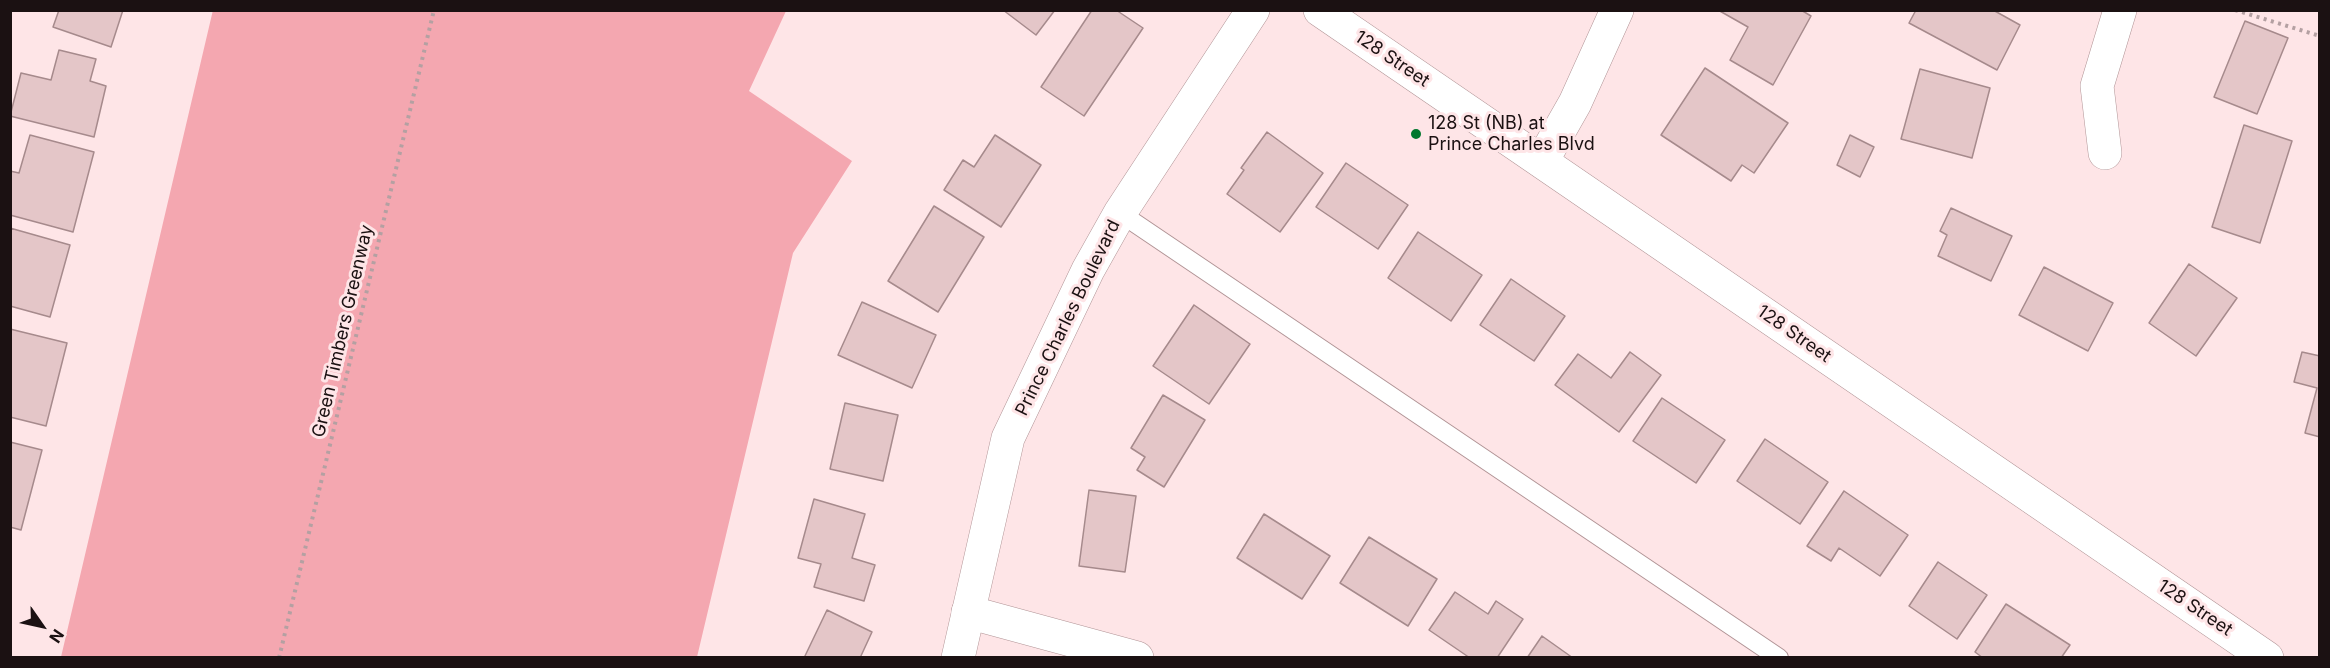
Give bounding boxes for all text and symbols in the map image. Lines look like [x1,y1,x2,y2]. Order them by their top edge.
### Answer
street label: 128 Street [1351,26,1433,92]
place label: 128 St (NB) at Prince Charles Blvd [1428,113,1595,156]
marker: 128 St (NB) at Prince Charles Blvd [1409,127,1423,141]
street label: Prince Charles Boulevard [1011,217,1125,419]
street label: Green Timbers Greenway [308,223,378,439]
street label: 128 Street [1753,301,1835,367]
street label: 128 Street [2154,575,2236,641]
north arrow [12,596,72,656]
text: N [45,625,69,647]

